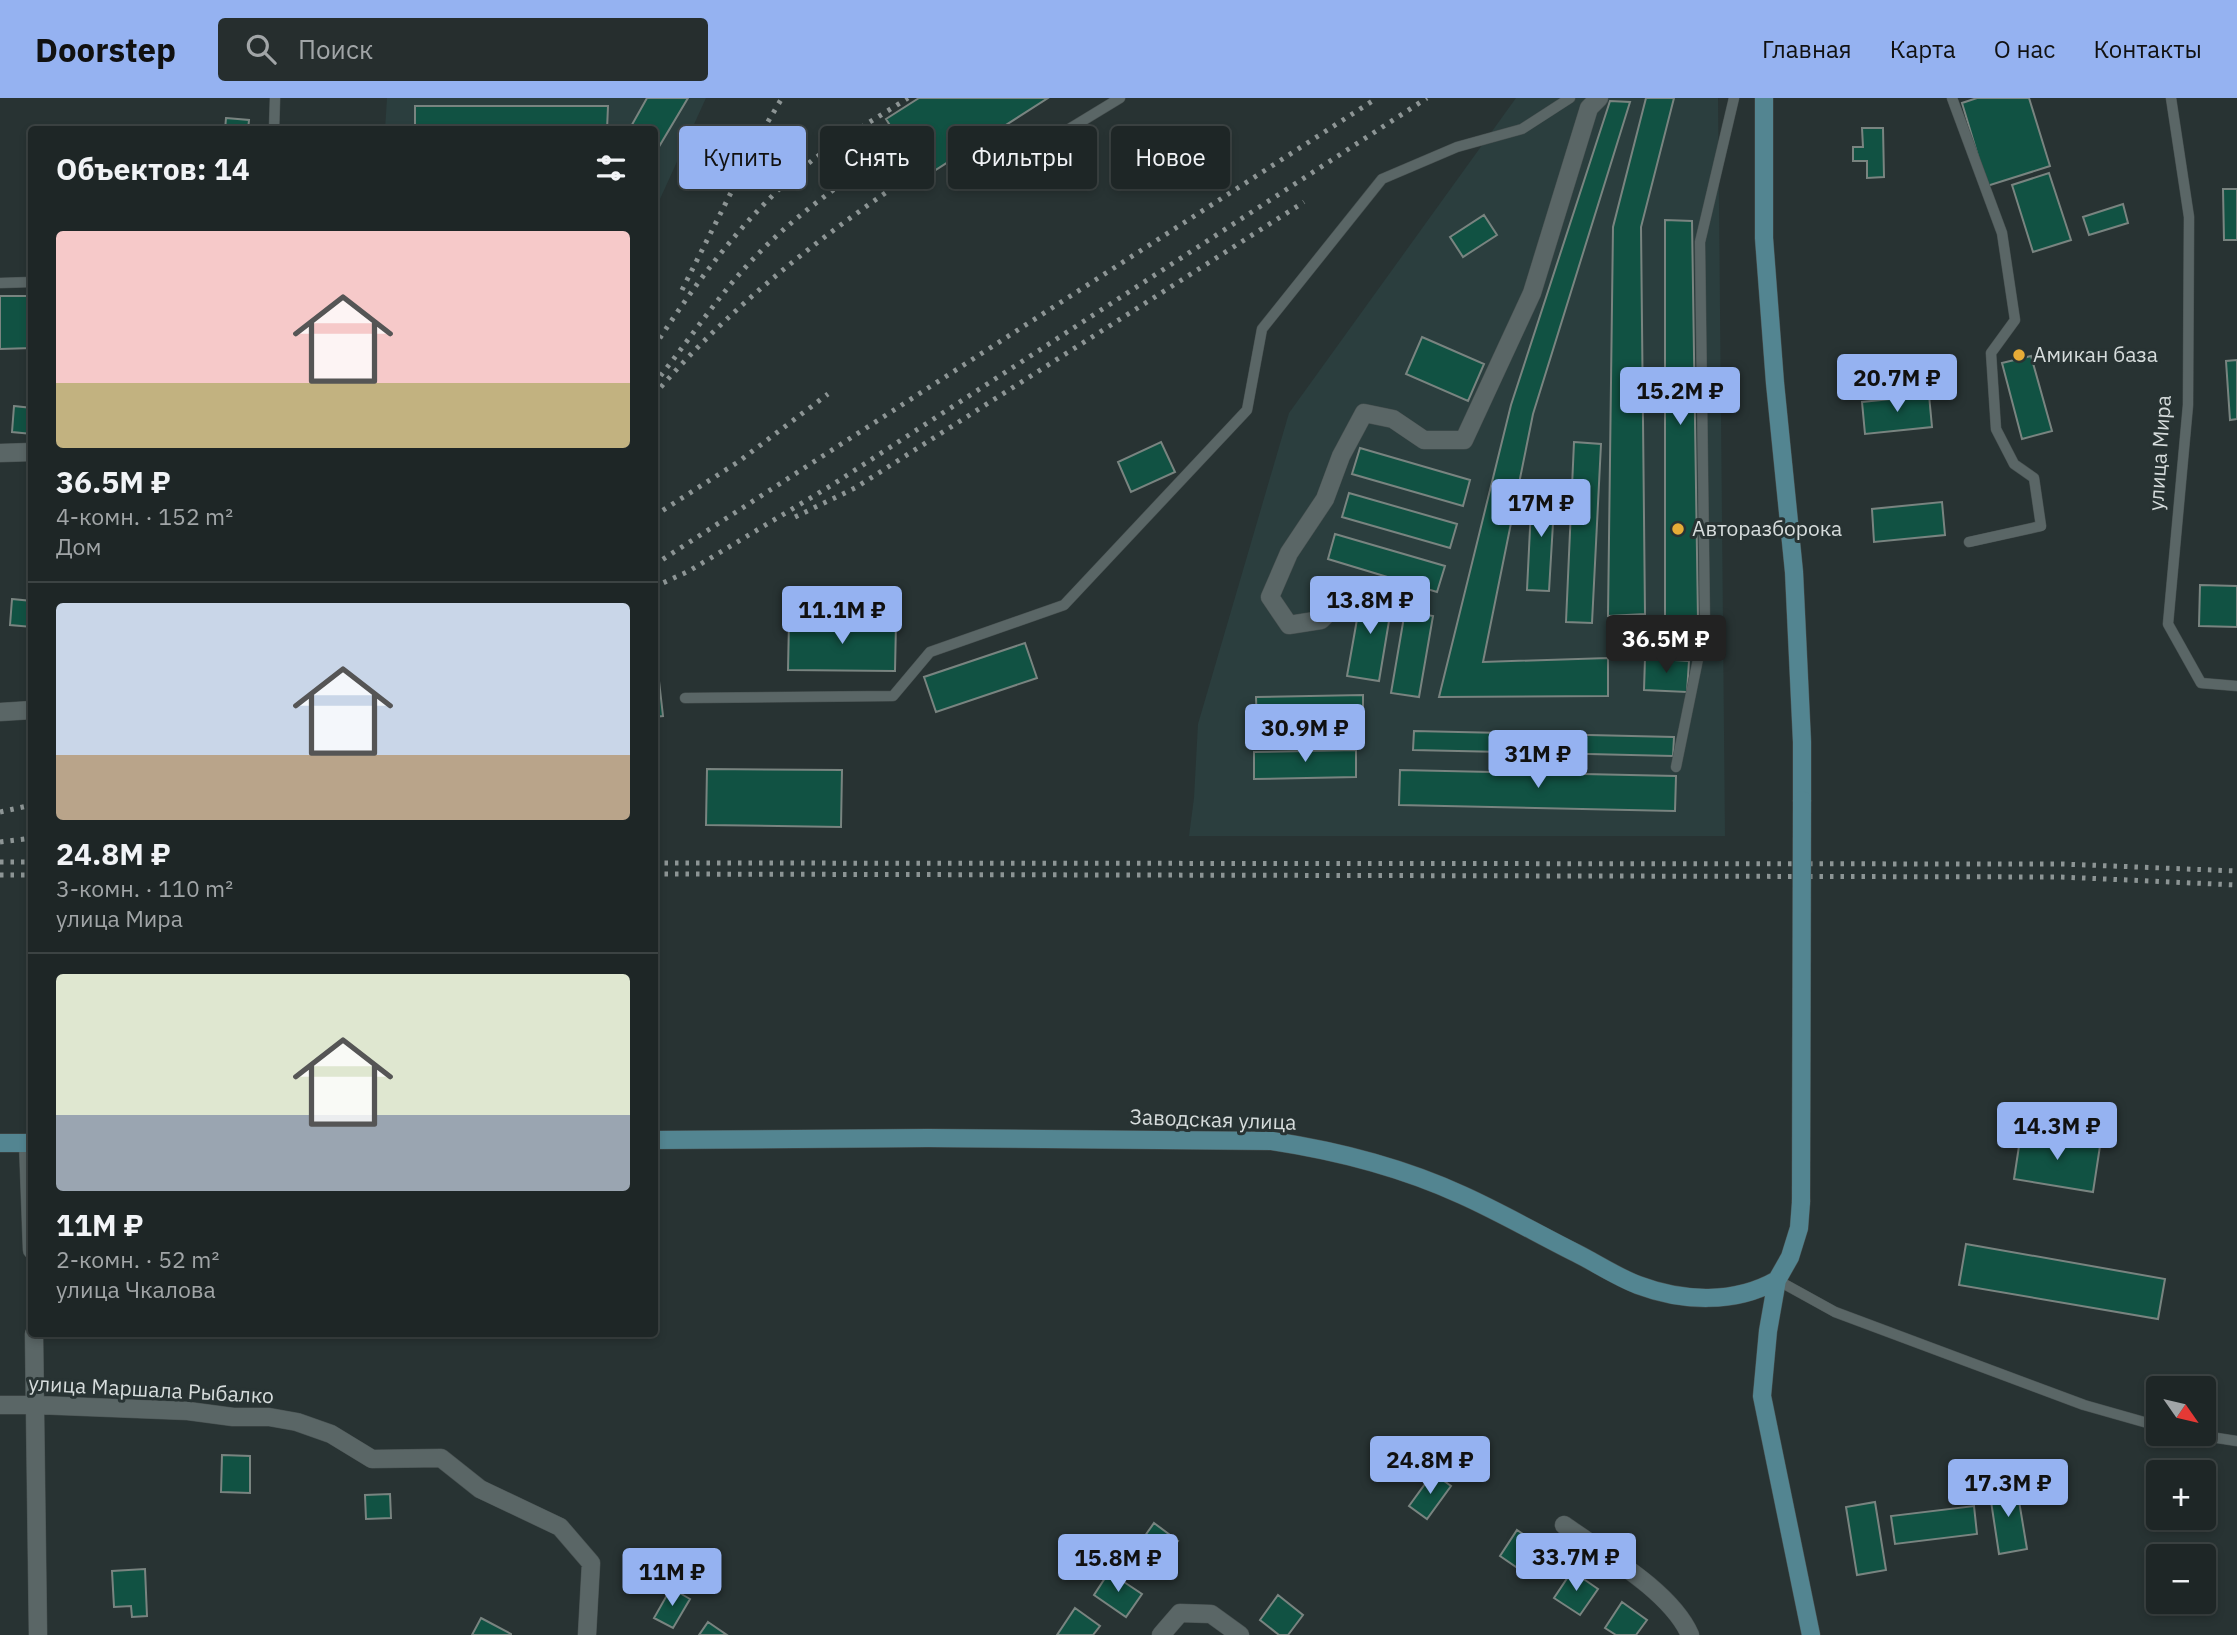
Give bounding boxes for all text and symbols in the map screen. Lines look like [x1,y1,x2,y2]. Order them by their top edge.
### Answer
search box [218,18,708,81]
text: Doorstep [35,28,176,71]
icon: search [242,30,280,68]
text: Поиск [298,32,373,66]
text: Главная [1762,33,1852,65]
text: Карта [1890,33,1956,65]
text: О нас [1994,33,2055,65]
text: Контакты [2093,33,2202,65]
chip: Купить [679,126,806,189]
chip: Снять [820,126,934,189]
chip: Фильтры [948,126,1097,189]
chip: Новое [1111,126,1230,189]
text: Объектов: 14 [56,149,250,188]
icon: filters [592,149,630,187]
icon: home [280,276,406,402]
place label: Амикан база [2033,340,2158,368]
marker: Амикан база [2011,347,2027,363]
pin: 20.7M ₽ [1832,354,1962,414]
text: 20.7M ₽ [1853,362,1941,392]
pin: 15.2M ₽ [1615,368,1745,427]
text: 15.2M ₽ [1636,375,1724,405]
street label: улица Мира [2141,394,2177,512]
text: 36.5M ₽ [56,462,171,501]
pin: 17M ₽ [1492,480,1590,539]
text: 17M ₽ [1507,487,1575,517]
text: 4-комн. · 152 m² [56,501,233,531]
place label: Авторазборока [1692,514,1842,542]
marker: Авторазборока [1670,521,1686,537]
text: Дом [56,531,101,561]
pin: 13.8M ₽ [1305,576,1435,636]
text: 13.8M ₽ [1326,584,1414,614]
pin: 11.1M ₽ [777,587,907,646]
text: 11.1M ₽ [798,594,886,624]
pin: 36.5M ₽ [1601,616,1731,675]
text: 36.5M ₽ [1622,623,1710,653]
icon: home [280,648,406,774]
pin: 30.9M ₽ [1240,704,1370,764]
text: 30.9M ₽ [1261,712,1349,742]
pin: 31M ₽ [1489,730,1587,790]
text: 31M ₽ [1504,738,1572,768]
text: 24.8M ₽ [56,834,171,873]
text: 3-комн. · 110 m² [56,873,233,903]
text: улица Мира [56,903,183,933]
icon: home [280,1019,406,1145]
street label: Заводская улица [1129,1102,1297,1136]
pin: 14.3M ₽ [1992,1102,2122,1162]
text: 14.3M ₽ [2013,1110,2101,1140]
text: 11M ₽ [56,1205,143,1244]
text: 2-комн. · 52 m² [56,1244,219,1274]
text: улица Чкалова [56,1274,216,1304]
street label: улица Маршала Рыбалко [28,1369,275,1409]
north arrow [2146,1376,2216,1446]
map controls [2146,1376,2216,1614]
pin: 24.8M ₽ [1365,1436,1495,1496]
text: 24.8M ₽ [1386,1444,1474,1474]
pin: 17.3M ₽ [1943,1460,2073,1519]
button: + [2146,1460,2216,1530]
text: 17.3M ₽ [1964,1467,2052,1497]
pin: 15.8M ₽ [1053,1534,1183,1594]
pin: 33.7M ₽ [1511,1534,1641,1593]
text: 33.7M ₽ [1532,1541,1620,1571]
text: 15.8M ₽ [1074,1542,1162,1572]
button: − [2146,1544,2216,1614]
pin: 11M ₽ [623,1548,721,1608]
text: 11M ₽ [638,1556,706,1586]

